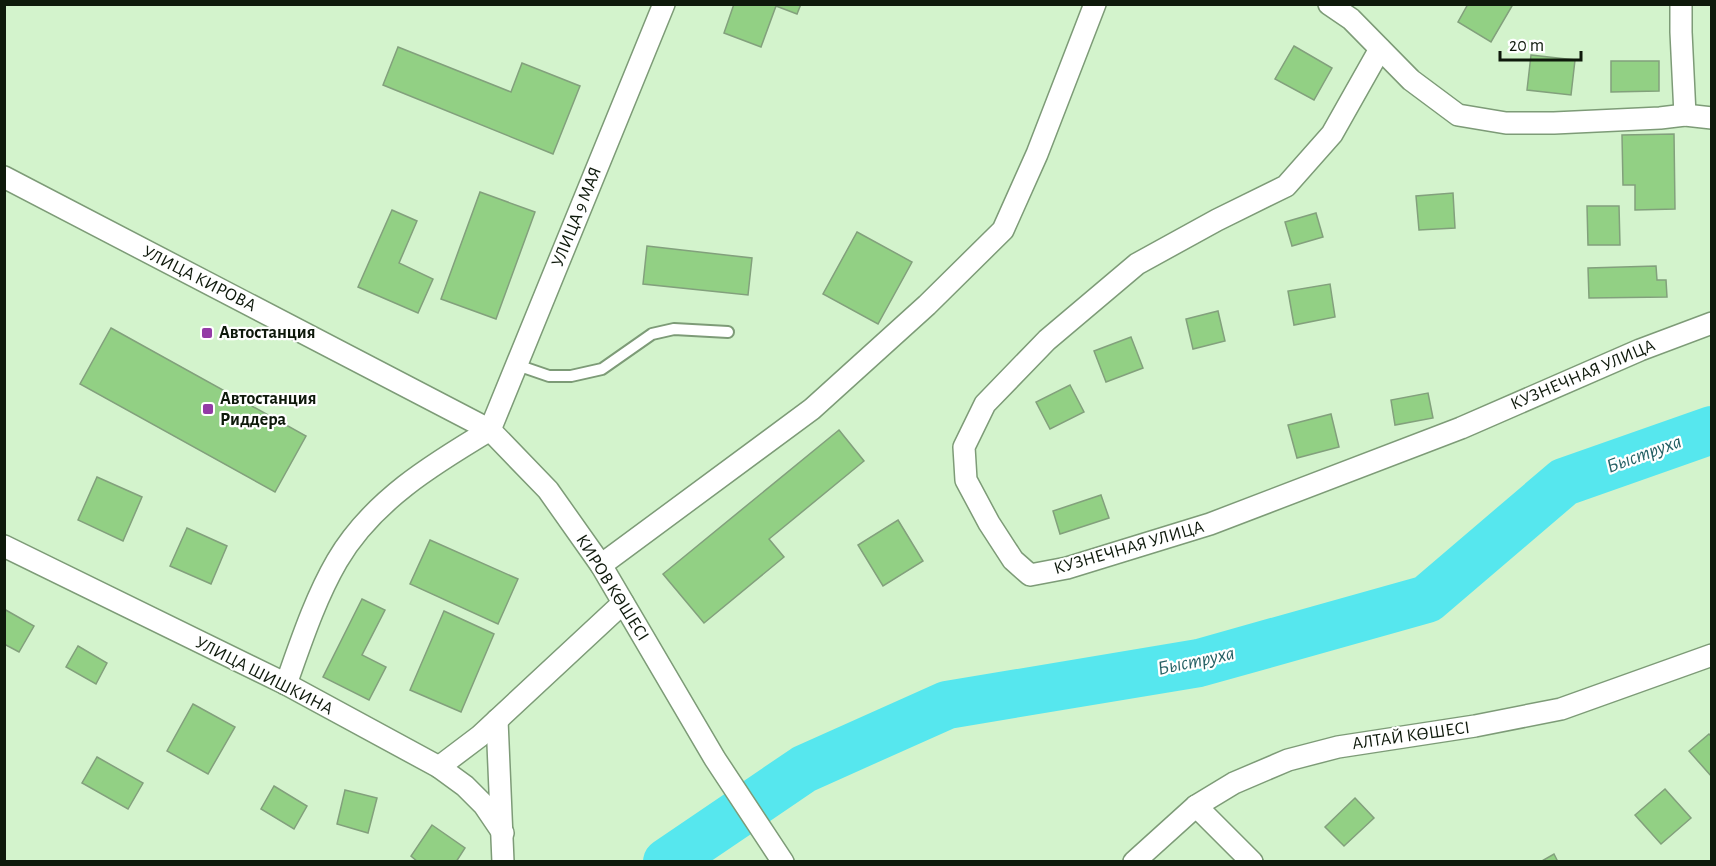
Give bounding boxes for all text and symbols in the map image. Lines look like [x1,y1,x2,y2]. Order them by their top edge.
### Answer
scale bar [1500,24,1581,62]
text: 20 m [1509,37,1544,55]
street label: УЛИЦА 9 МАЯ [549,165,605,269]
street label: УЛИЦА КИРОВА [139,243,259,316]
place label: Автостанция [219,324,315,342]
marker: Автостанция [200,326,214,340]
street label: КУЗНЕЧНАЯ УЛИЦА [1508,336,1658,414]
place label: Автостанция Риддера [220,390,316,429]
marker: Автостанция Риддера [201,402,215,416]
water label: Быструха [1604,431,1684,477]
street label: КУЗНЕЧНАЯ УЛИЦА [1052,518,1206,578]
street label: КИРОВ КӨШЕСІ [572,532,652,644]
street label: УЛИЦА ШИШКИНА [192,634,336,719]
water label: Быструха [1156,643,1236,679]
street label: АЛТАЙ КӨШЕСІ [1351,717,1471,753]

